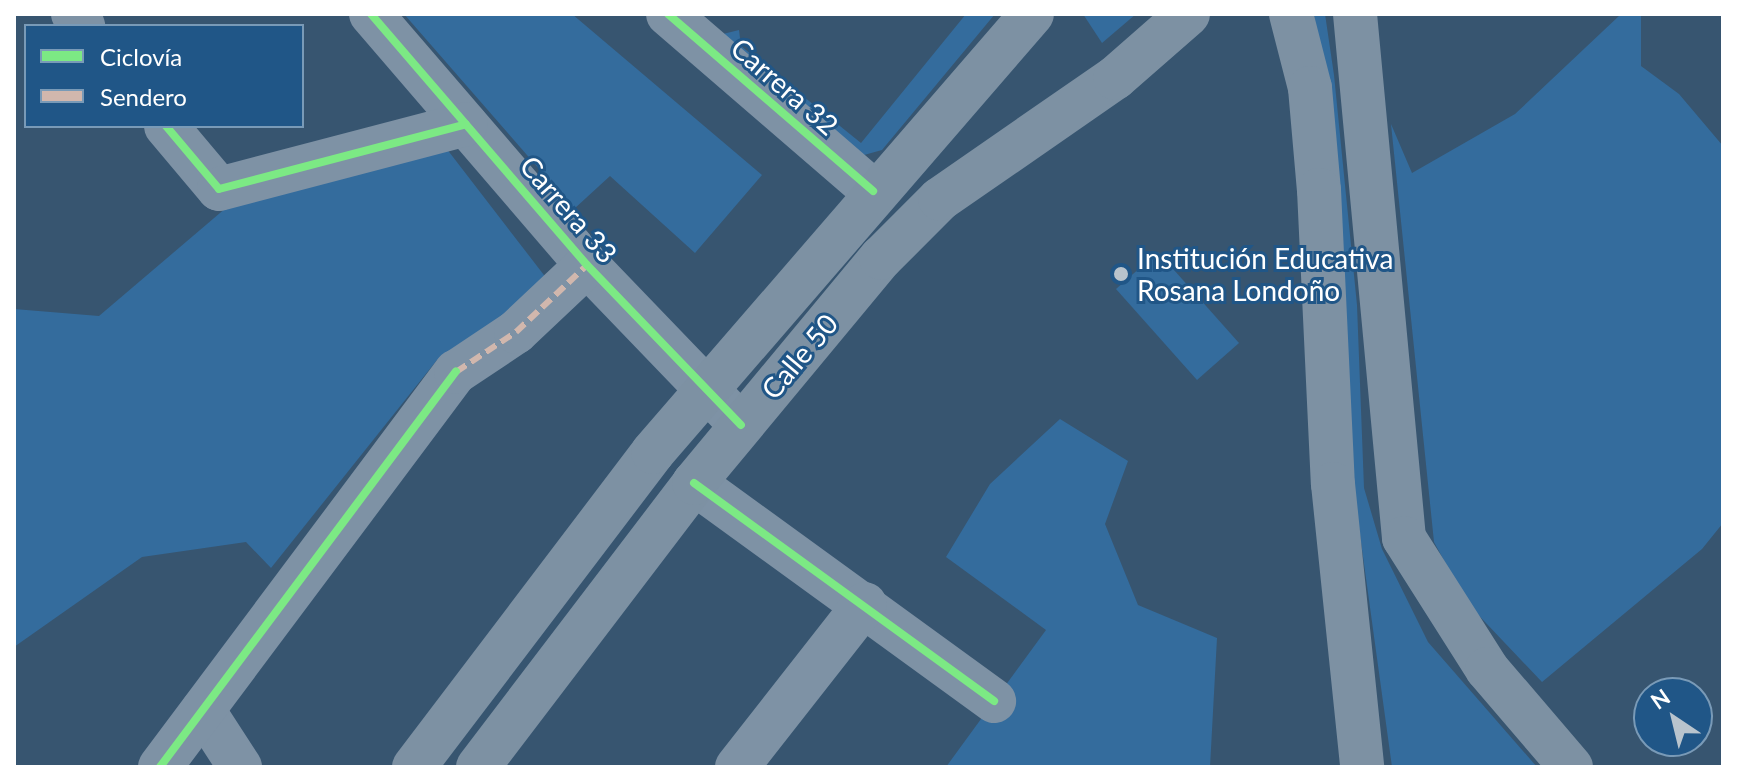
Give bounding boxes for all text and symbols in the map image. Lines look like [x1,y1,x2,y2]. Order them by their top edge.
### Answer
legend [24,24,304,128]
street label: Carrera 32 [725,30,845,142]
text: Ciclovía [100,42,182,71]
text: Sendero [100,82,187,111]
street label: Carrera 33 [513,149,625,269]
place label: Institución Educativa Rosana Londoño [1137,241,1393,307]
marker: Institución Educativa Rosana Londoño [1112,265,1130,283]
street label: Calle 50 [754,307,844,405]
north arrow [1633,677,1713,757]
text: N [1645,683,1675,714]

